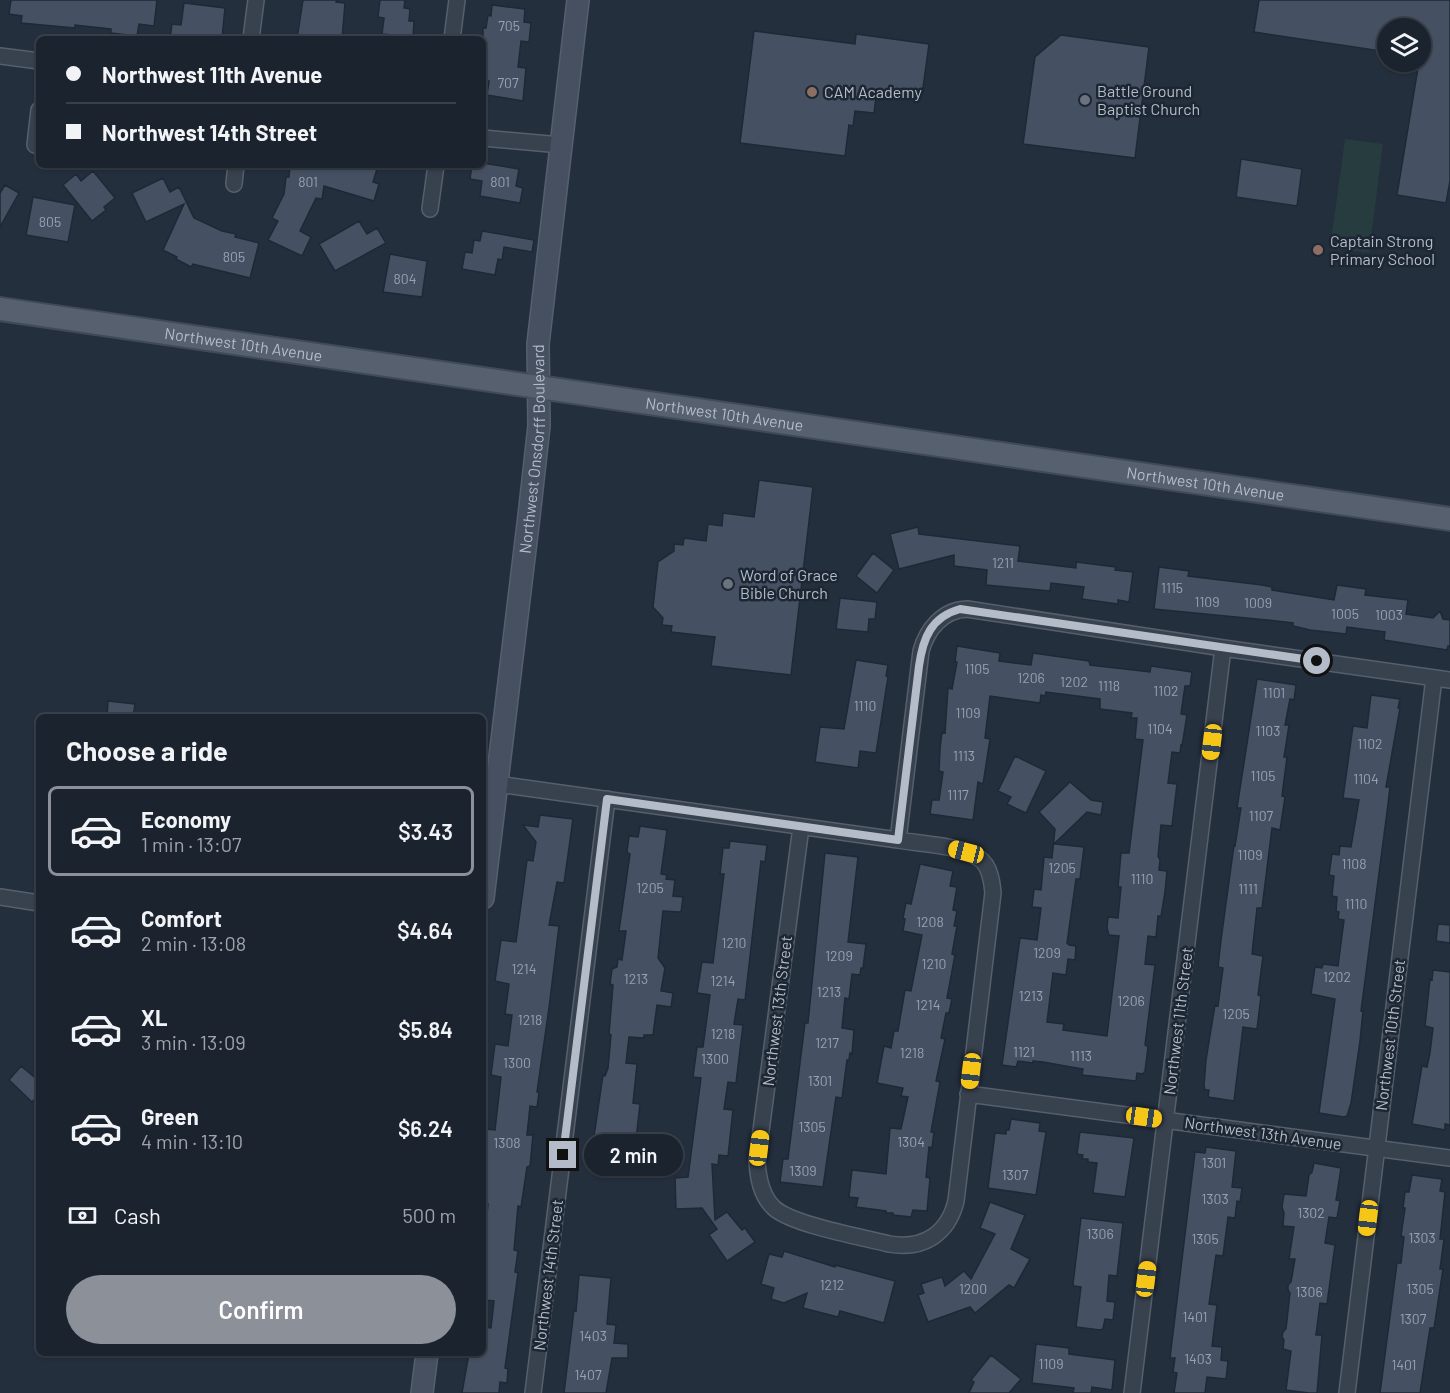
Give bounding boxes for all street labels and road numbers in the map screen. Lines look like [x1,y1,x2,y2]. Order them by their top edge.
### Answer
street label: Northwest 10th Avenue [163,323,324,365]
street label: Northwest Onsdorff Boulevard [515,344,548,555]
street label: Northwest 10th Avenue [644,393,805,434]
street label: Northwest 10th Avenue [1125,462,1286,504]
street label: Northwest 13th Street [758,935,795,1087]
street label: Northwest 11th Street [1159,946,1196,1096]
street label: Northwest 10th Street [1371,958,1408,1112]
street label: Northwest 13th Avenue [1183,1112,1343,1153]
street label: Northwest 14th Street [529,1198,566,1352]

